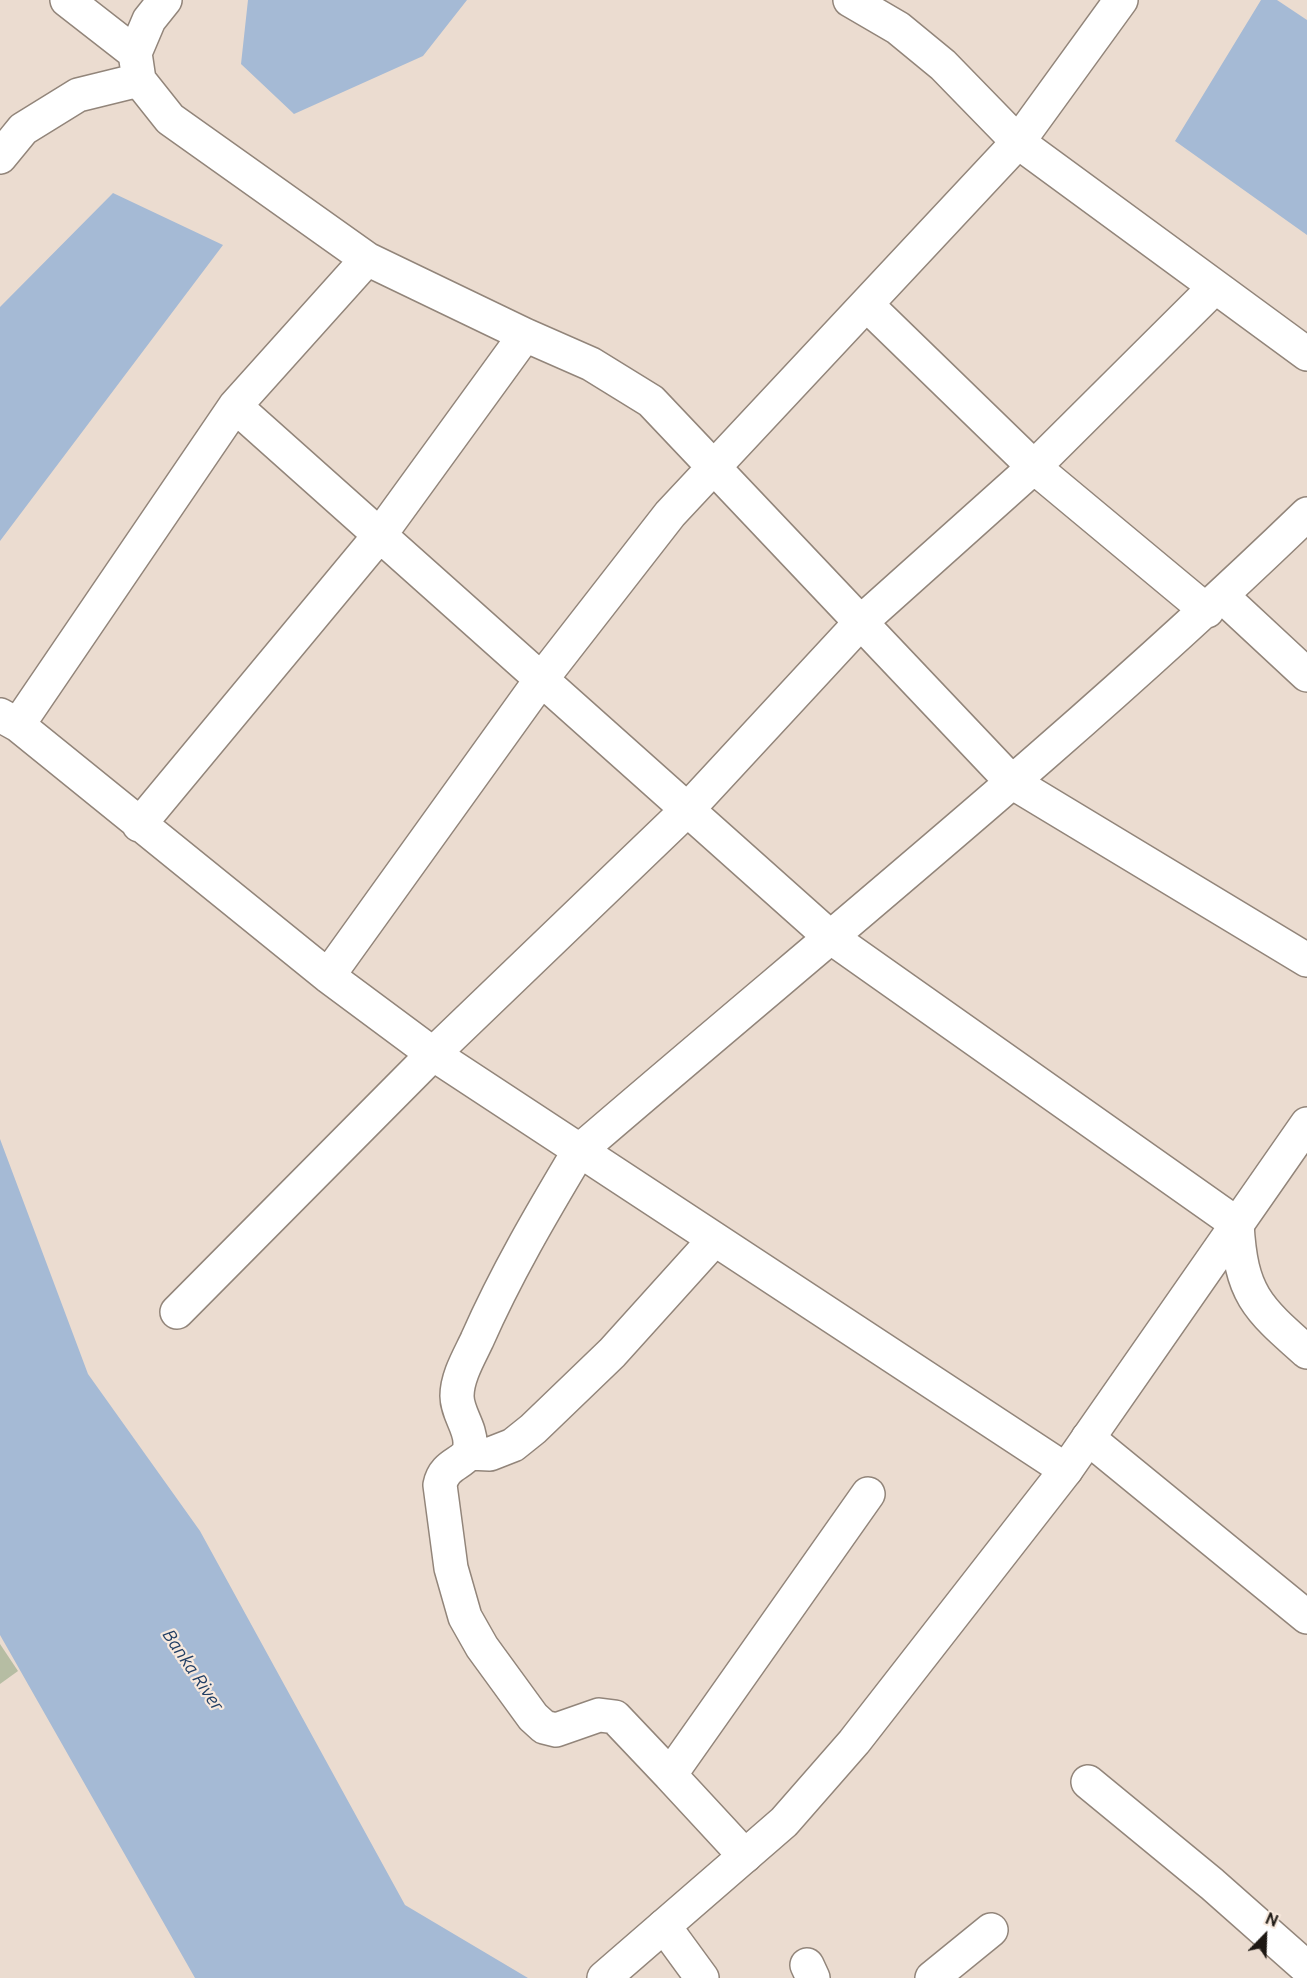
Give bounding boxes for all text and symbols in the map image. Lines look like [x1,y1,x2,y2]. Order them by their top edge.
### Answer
water label: Banka River [158,1625,228,1715]
north arrow [1235,1906,1295,1966]
text: N [1263,1909,1281,1930]

